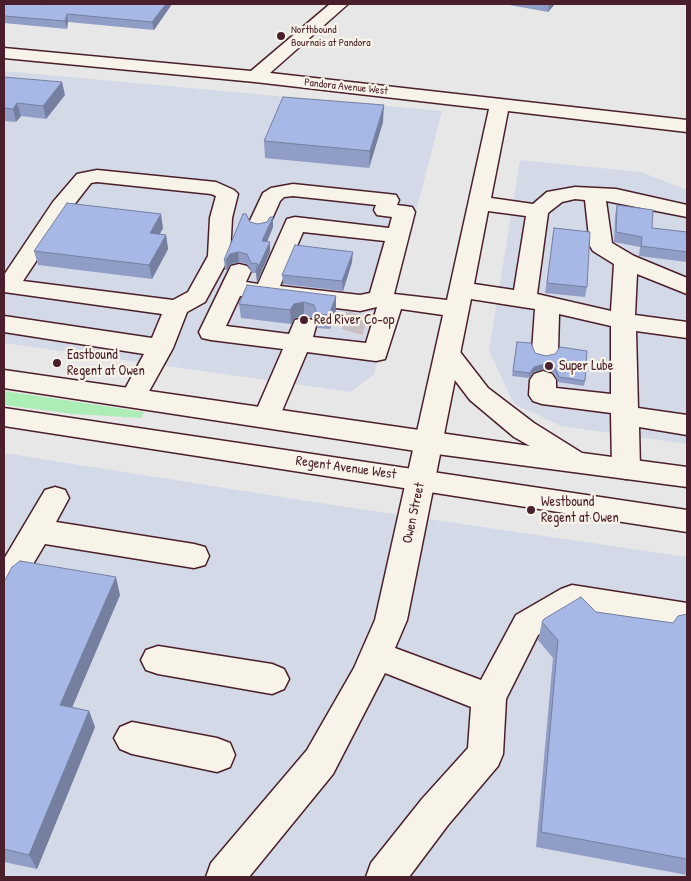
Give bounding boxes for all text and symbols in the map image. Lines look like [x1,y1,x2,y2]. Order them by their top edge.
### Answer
place label: Northbound Bournais at Pandora [291,23,371,49]
marker: Northbound Bournais at Pandora [275,30,287,42]
street label: Pandora Avenue West [304,76,388,98]
place label: Red River Co-op [314,312,394,328]
marker: Red River Co-op [298,314,310,326]
place label: Eastbound Regent at Owen [67,347,145,380]
marker: Eastbound Regent at Owen [51,357,63,369]
place label: Super Lube [559,358,613,374]
marker: Super Lube [543,360,555,372]
street label: Regent Avenue West [295,453,397,483]
street label: Owen Street [399,481,429,545]
place label: Westbound Regent at Owen [541,494,619,526]
marker: Westbound Regent at Owen [525,504,537,516]

